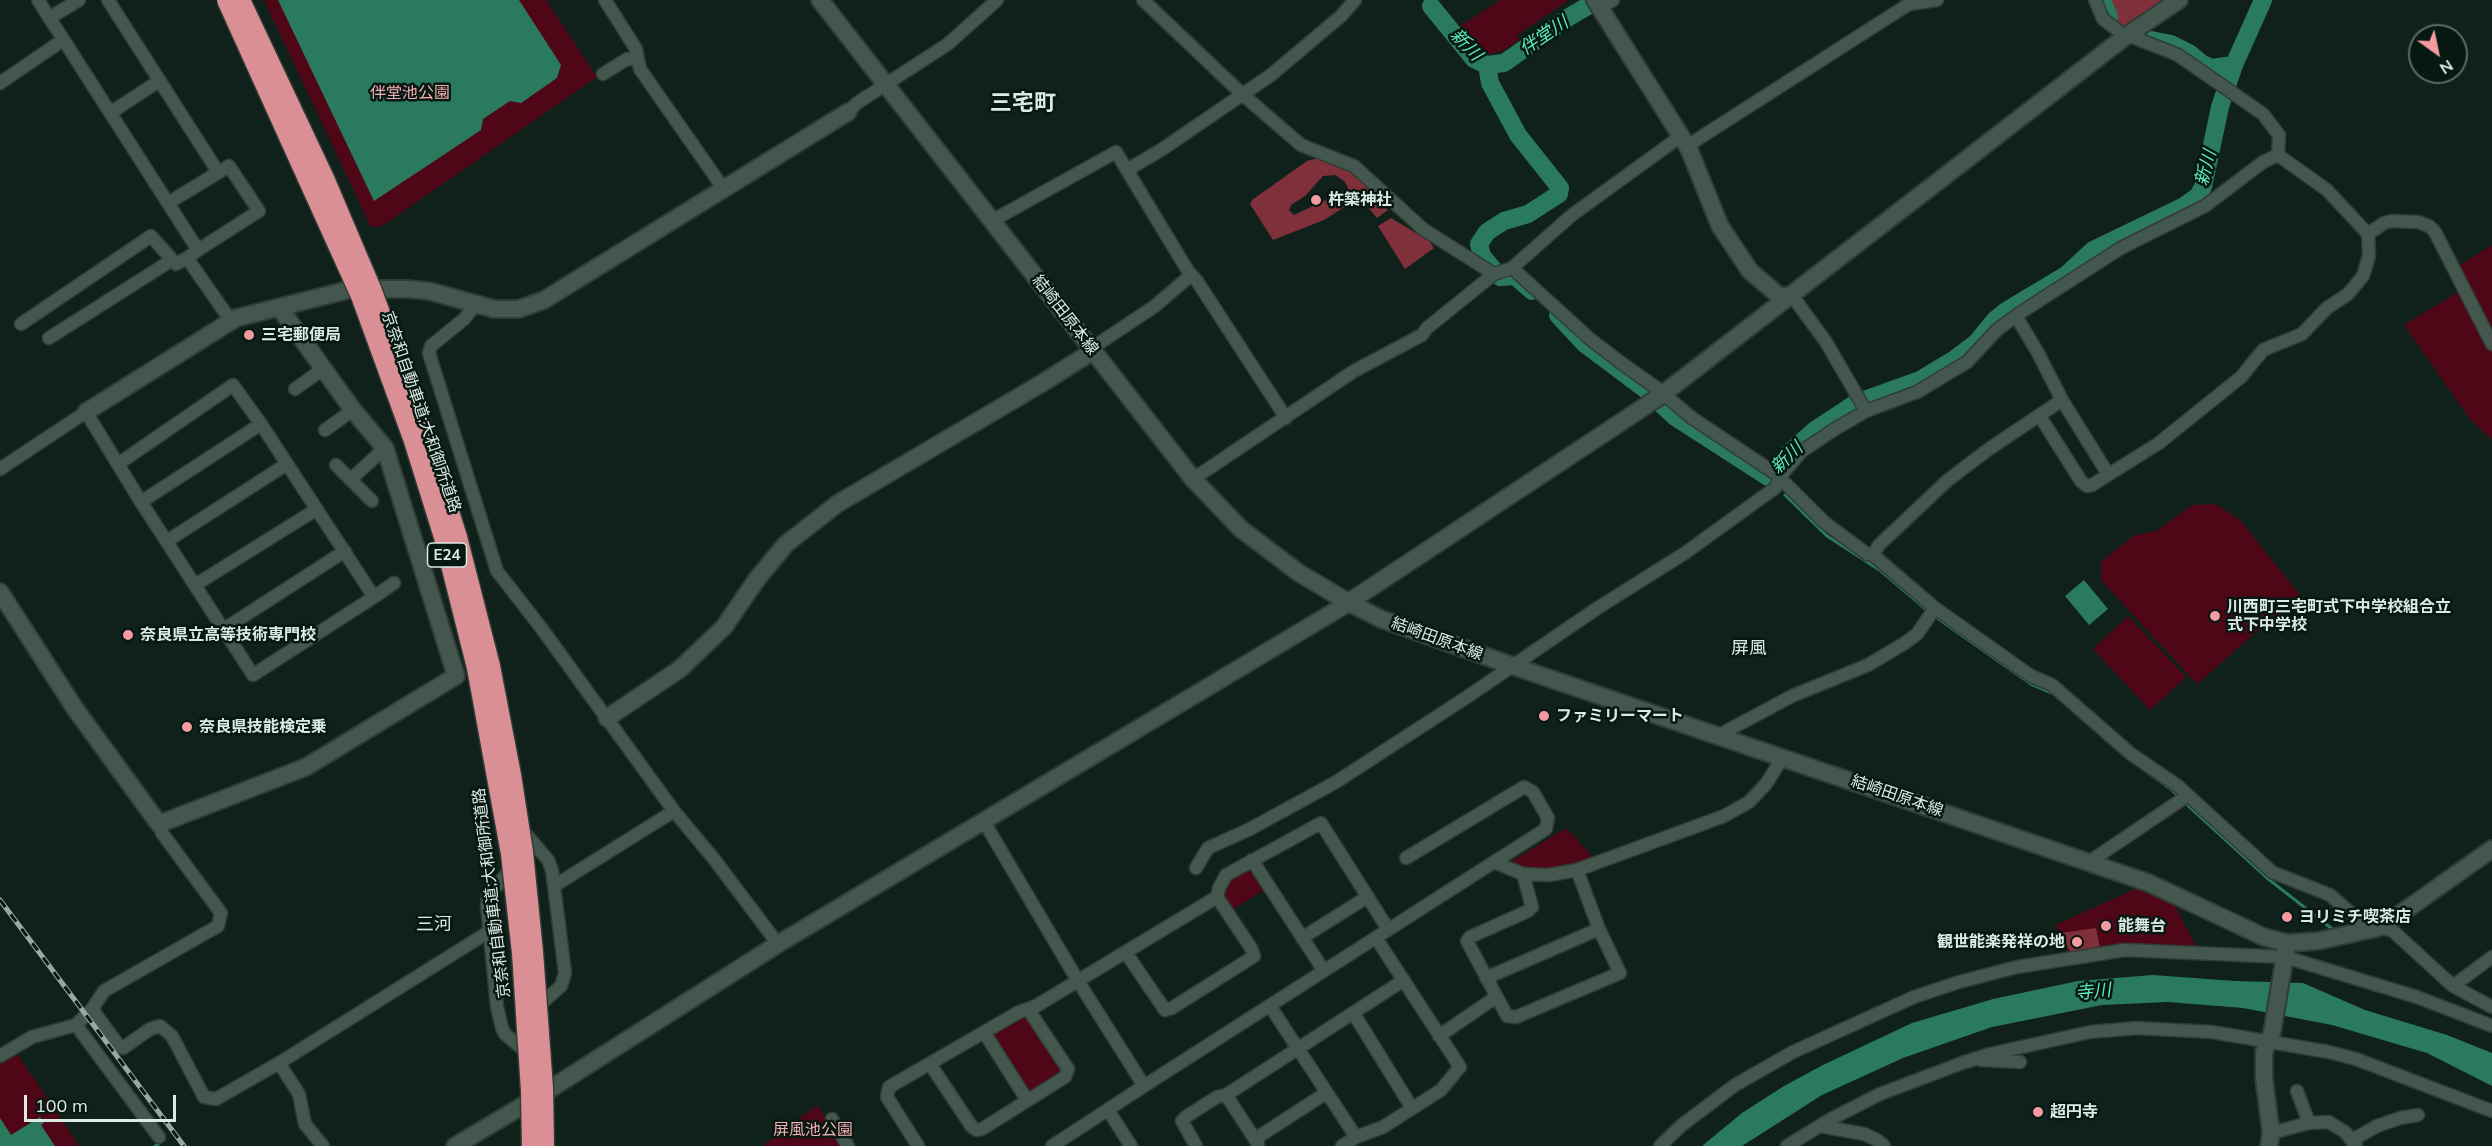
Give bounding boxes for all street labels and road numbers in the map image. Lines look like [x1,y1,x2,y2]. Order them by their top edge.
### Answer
street label: 結崎田原本線 [1028,271,1102,359]
street label: 京奈和自動車道;大和御所道路 [377,309,465,515]
road number: E24 [428,543,466,567]
street label: 結崎田原本線 [1389,614,1485,664]
street label: 結崎田原本線 [1848,771,1946,821]
street label: 京奈和自動車道;大和御所道路 [470,787,514,999]

